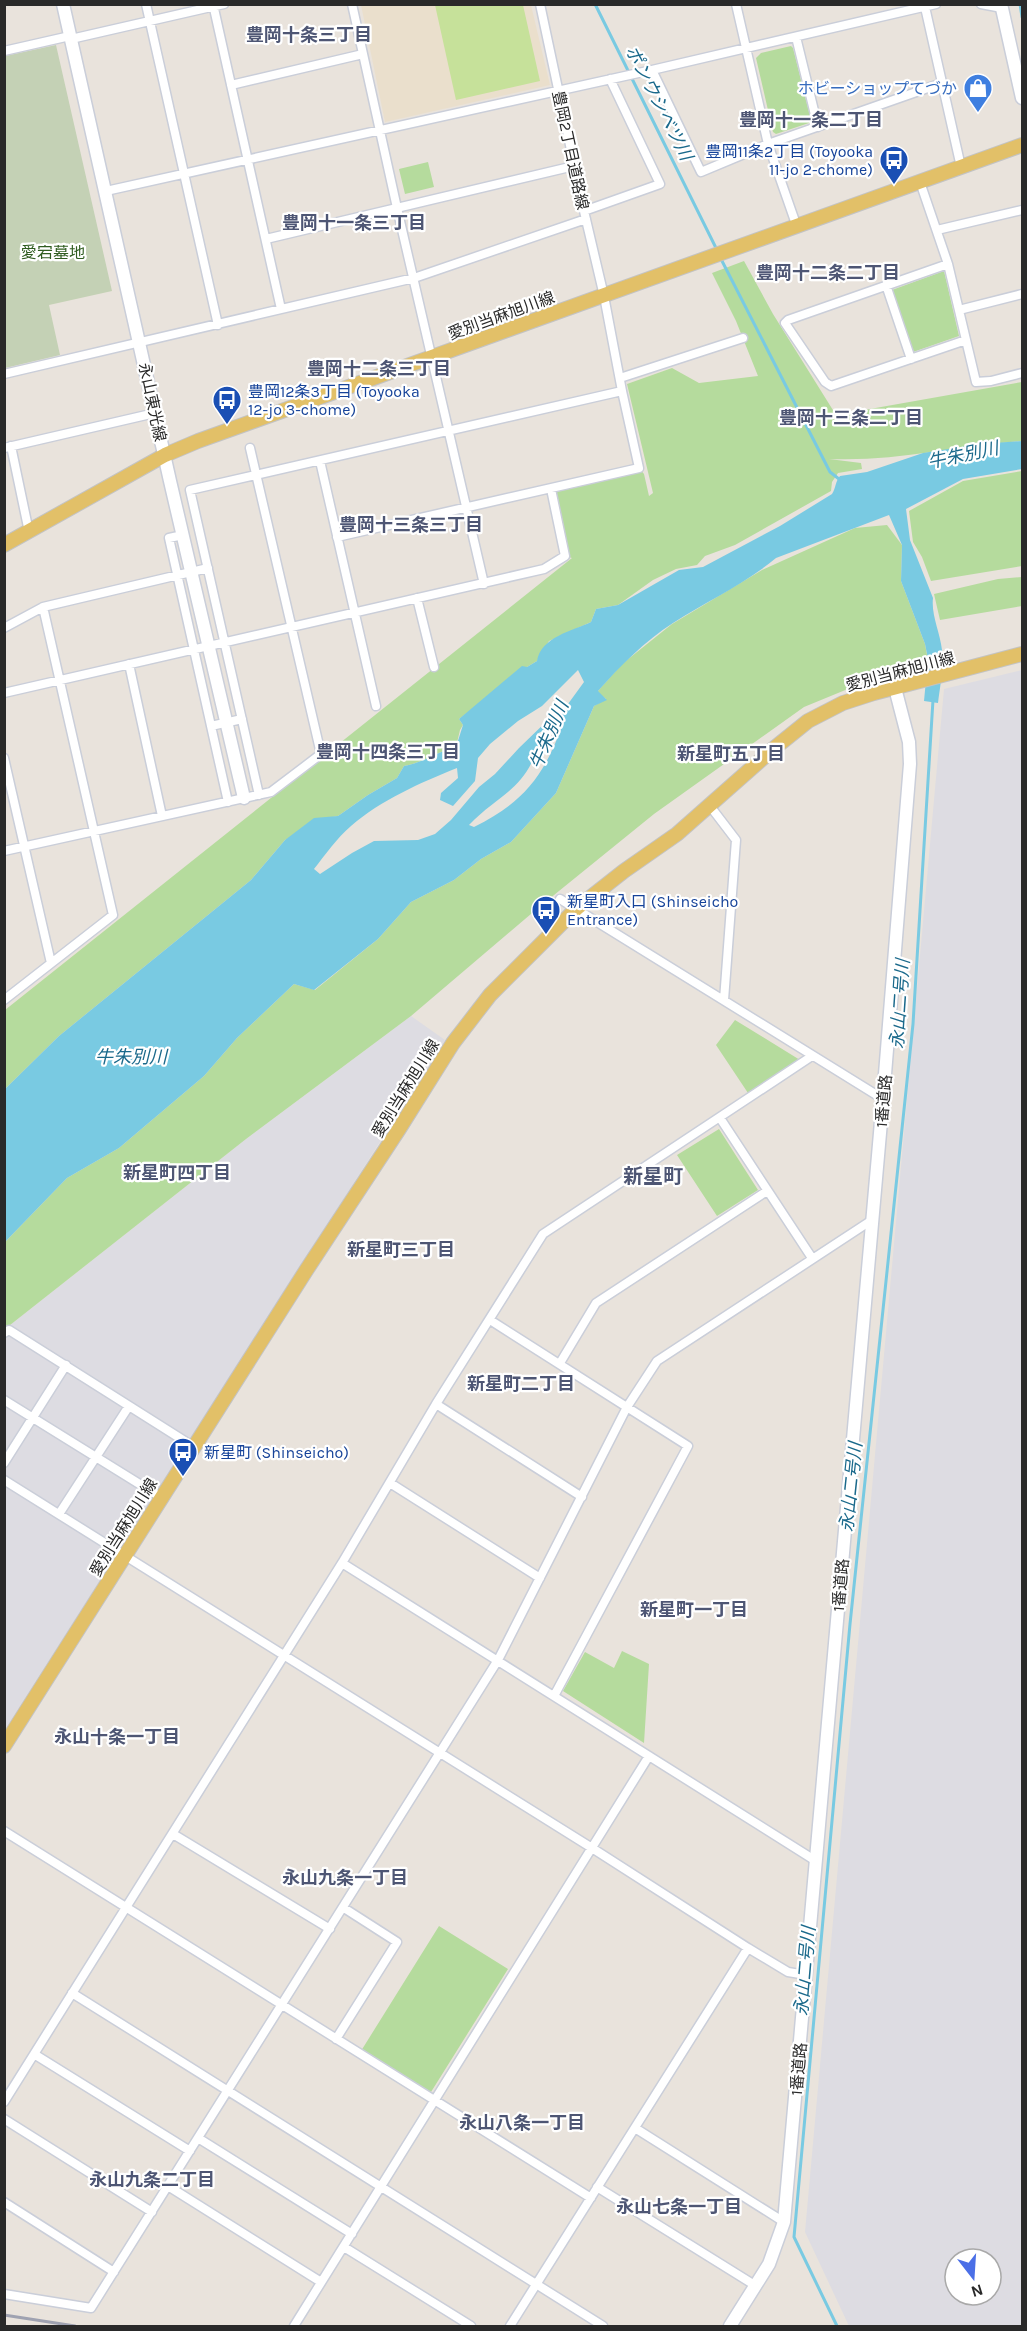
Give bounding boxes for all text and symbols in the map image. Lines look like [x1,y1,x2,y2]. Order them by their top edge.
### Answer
district label: 豊岡十条三丁目 [246,24,372,46]
water label: ポンウシベツ川 [621,42,698,166]
shop icon: ホビーショップてづか [962,72,994,114]
place label: ホビーショップてづか [798,79,957,98]
street label: 豊岡2丁目道路線 [549,89,592,211]
district label: 豊岡十一条二丁目 [739,109,883,131]
place label: 豊岡11条2丁目 (Toyooka 11-jo 2-chome) [705,142,873,179]
bus stop icon: 豊岡11条2丁目 (Toyooka 11-jo 2-chome) [878,144,910,186]
district label: 豊岡十一条三丁目 [282,212,426,234]
park label: 愛宕墓地 [21,243,85,262]
district label: 豊岡十二条二丁目 [756,262,900,284]
street label: 愛別当麻旭川線 [445,287,557,344]
district label: 豊岡十二条三丁目 [307,358,451,380]
street label: 永山東光線 [135,361,170,443]
place label: 豊岡12条3丁目 (Toyooka 12-jo 3-chome) [248,382,420,419]
bus stop icon: 豊岡12条3丁目 (Toyooka 12-jo 3-chome) [211,384,243,426]
district label: 豊岡十三条二丁目 [779,407,923,429]
water label: 牛朱別川 [925,436,1002,473]
district label: 豊岡十三条三丁目 [339,514,483,536]
street label: 愛別当麻旭川線 [844,648,957,695]
water label: 牛朱別川 [525,696,574,772]
district label: 豊岡十四条三丁目 [316,741,460,763]
district label: 新星町五丁目 [677,743,785,765]
place label: 新星町入口 (Shinseicho Entrance) [567,892,738,929]
bus stop icon: 新星町入口 (Shinseicho Entrance) [530,894,562,936]
water label: 永山二号川 [886,956,914,1050]
street label: 愛別当麻旭川線 [368,1036,443,1141]
water label: 牛朱別川 [95,1046,169,1068]
street label: 1番道路 [872,1074,895,1128]
district label: 新星町四丁目 [123,1162,231,1184]
district label: 新星町 [623,1165,683,1188]
district label: 新星町三丁目 [347,1239,455,1261]
district label: 新星町二丁目 [467,1373,575,1395]
bus stop icon: 新星町 (Shinseicho) [167,1436,199,1478]
water label: 永山二号川 [835,1439,867,1533]
place label: 新星町 (Shinseicho) [204,1443,349,1462]
street label: 愛別当麻旭川線 [86,1475,161,1580]
street label: 1番道路 [829,1558,852,1612]
district label: 新星町一丁目 [640,1599,748,1621]
district label: 永山十条一丁目 [54,1726,180,1748]
district label: 永山九条一丁目 [282,1867,408,1889]
water label: 永山二号川 [790,1923,820,2017]
street label: 1番道路 [787,2042,810,2096]
district label: 永山八条一丁目 [459,2112,585,2134]
district label: 永山九条二丁目 [89,2169,215,2191]
district label: 永山七条一丁目 [616,2196,742,2218]
north arrow [943,2247,1003,2307]
text: N [969,2280,986,2302]

